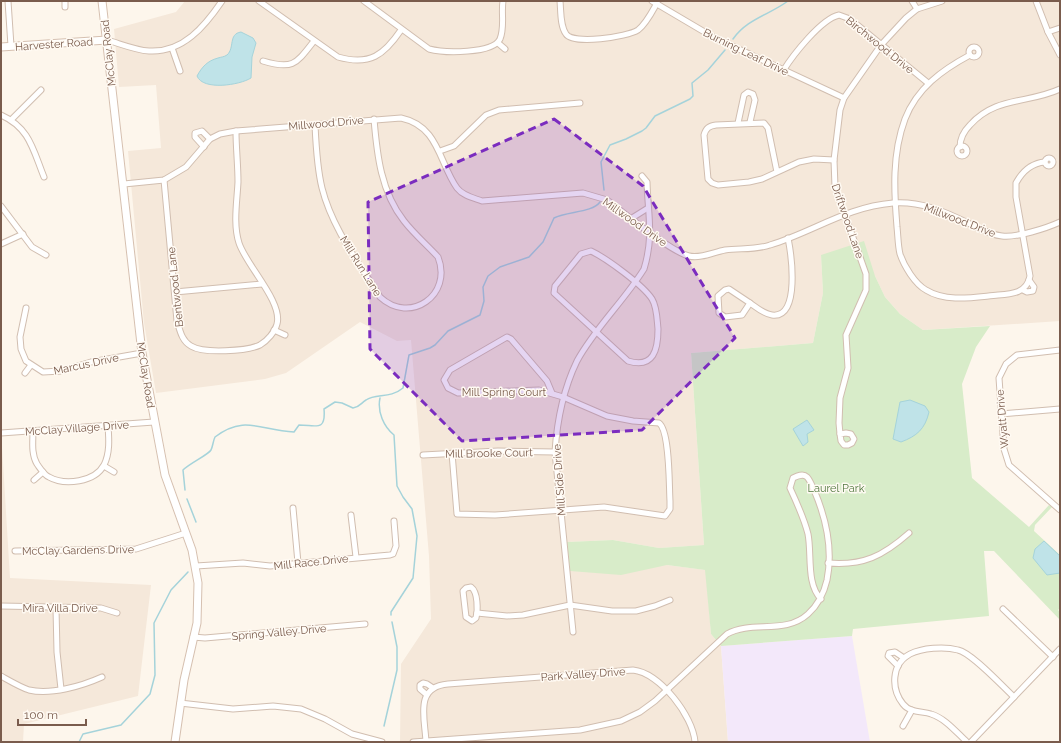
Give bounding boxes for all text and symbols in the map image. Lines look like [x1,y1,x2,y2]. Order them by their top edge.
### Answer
street label: Birchwood Drive [843,14,917,77]
street label: McClay Road [99,19,118,87]
street label: Burning Leaf Drive [701,26,791,79]
street label: Harvester Road [15,35,94,54]
street label: Millwood Drive [288,114,365,133]
street label: Driftwood Lane [829,182,867,261]
street label: Millwood Drive [600,195,670,250]
street label: Millwood Drive [922,201,998,240]
street label: Mill Run Lane [337,234,385,299]
street label: Bentwood Lane [165,246,186,328]
street label: McClay Road [134,341,157,409]
street label: Marcus Drive [52,351,120,378]
street label: Mill Spring Court [462,386,547,399]
street label: Wyatt Drive [993,388,1012,449]
street label: McClay Village Drive [25,418,130,439]
street label: Mill Side Drive [550,443,568,516]
street label: Mill Brooke Court [445,446,533,461]
park label: Laurel Park [807,482,865,495]
street label: McClay Gardens Drive [22,543,135,558]
street label: Mill Race Drive [273,552,350,573]
street label: Mira Villa Drive [22,602,98,615]
street label: Spring Valley Drive [231,622,328,643]
street label: Park Valley Drive [540,665,626,684]
scale bar [18,701,86,727]
text: 100 m [24,708,58,722]

